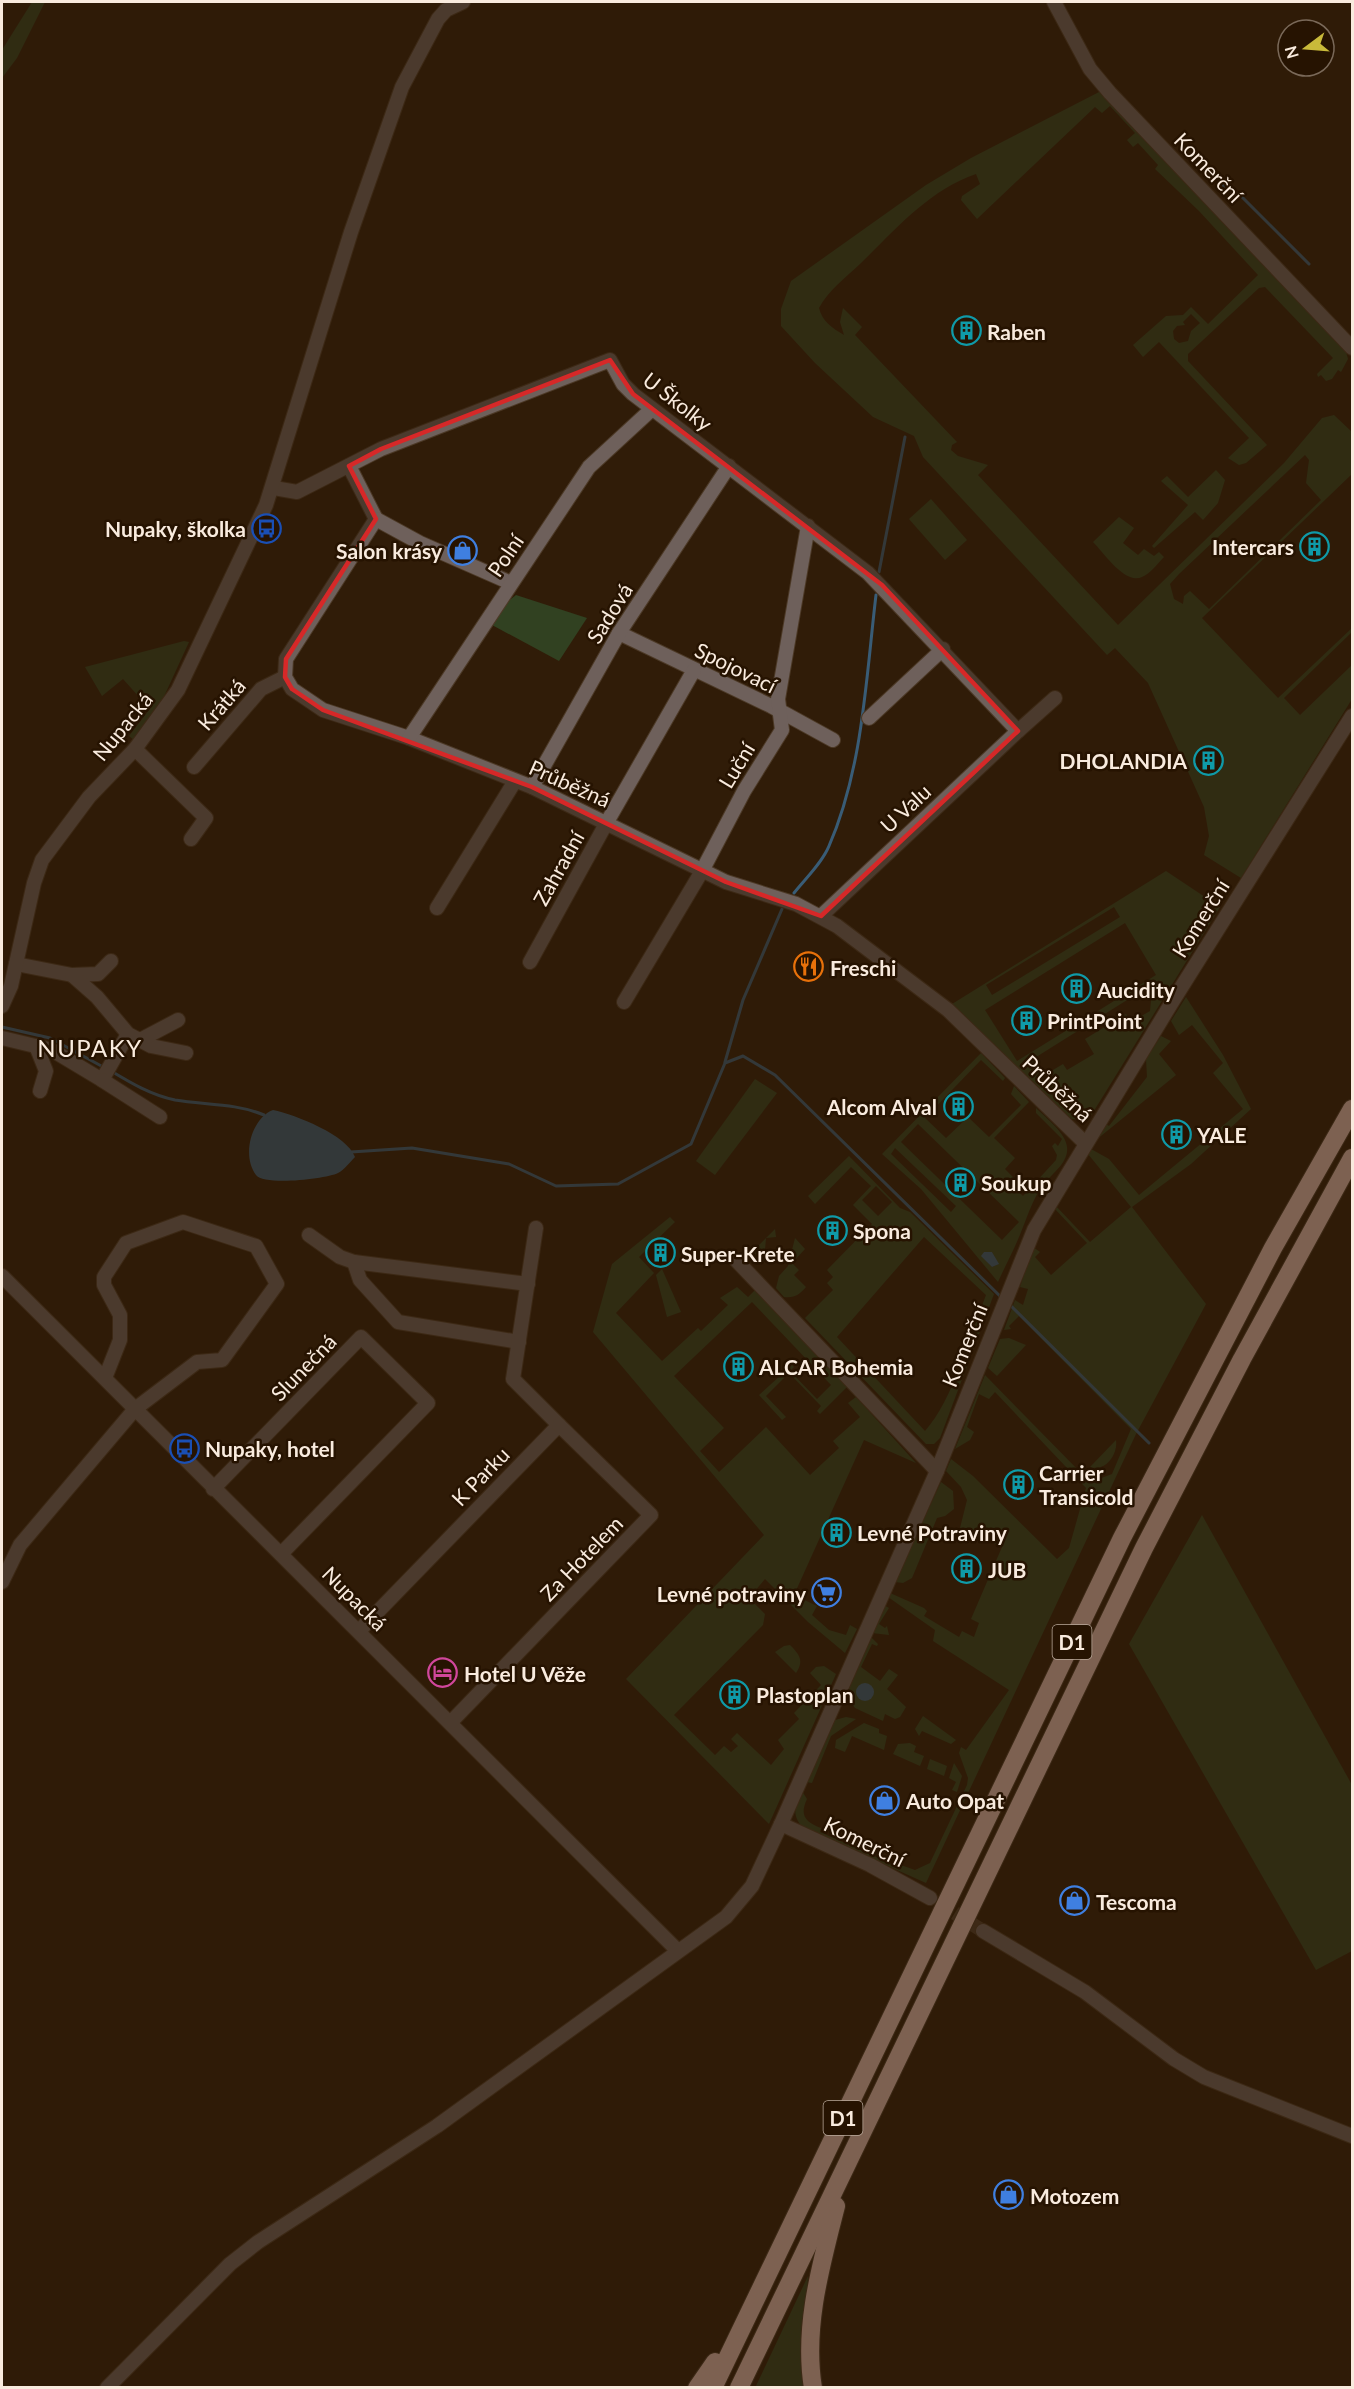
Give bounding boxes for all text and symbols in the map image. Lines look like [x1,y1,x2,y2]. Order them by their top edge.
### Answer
north arrow [1276,18,1336,78]
text: N [1280,44,1302,61]
street label: Komerční [1170,127,1249,208]
building icon: Raben [950,315,982,347]
place label: Raben [987,319,1046,344]
street label: U Školky [639,366,718,436]
bus stop icon: Nupaky, školka [251,512,283,544]
place label: Nupaky, školka [105,516,246,541]
street label: Polní [482,528,529,581]
building icon: Intercars [1299,530,1331,562]
shop icon: Salon krásy [447,534,479,566]
place label: Intercars [1212,534,1294,559]
place label: Salon krásy [336,538,443,563]
street label: Sadová [581,578,637,648]
street label: Spojovací [691,637,782,698]
street label: Krátká [192,673,250,735]
street label: Nupacká [87,687,157,765]
street label: Luční [713,737,760,792]
building icon: DHOLANDIA [1192,744,1224,776]
place label: DHOLANDIA [1059,748,1187,773]
street label: Průběžná [526,754,614,812]
street label: U Valu [875,778,935,838]
street label: Zahradní [527,826,589,910]
street label: Komerční [1166,874,1234,962]
restaurant icon: Freschi [793,951,825,983]
place label: Freschi [830,955,896,980]
building icon: Aucidity [1060,973,1092,1005]
place label: Aucidity [1096,977,1176,1002]
building icon: PrintPoint [1010,1004,1042,1036]
place label: PrintPoint [1047,1008,1142,1033]
district label: NUPAKY [37,1033,143,1062]
street label: Průběžná [1018,1049,1098,1127]
building icon: Alcom Alval [942,1090,974,1122]
place label: Alcom Alval [826,1094,937,1119]
building icon: YALE [1160,1118,1192,1150]
place label: YALE [1196,1122,1247,1147]
building icon: Soukup [944,1166,976,1198]
place label: Soukup [981,1170,1051,1195]
building icon: Spona [816,1214,848,1246]
place label: Spona [853,1218,911,1243]
building icon: Super-Krete [644,1237,676,1269]
place label: Super-Krete [681,1241,795,1266]
street label: Komerční [936,1299,992,1390]
street label: Slunečná [265,1329,341,1405]
building icon: ALCAR Bohemia [722,1350,754,1382]
place label: ALCAR Bohemia [758,1354,913,1379]
bus stop icon: Nupaky, hotel [168,1432,200,1464]
place label: Nupaky, hotel [205,1436,335,1461]
street label: K Parku [446,1441,514,1511]
place label: Carrier Transicold [1039,1460,1133,1509]
building icon: Carrier Transicold [1002,1468,1034,1500]
street label: Za Hotelem [535,1511,627,1605]
building icon: Levné Potraviny [820,1516,852,1548]
place label: Levné Potraviny [857,1520,1008,1545]
building icon: JUB [951,1553,983,1585]
place label: JUB [988,1557,1026,1582]
street label: Nupacká [318,1561,392,1635]
supermarket icon: Levné potraviny [811,1577,843,1609]
place label: Levné potraviny [657,1581,807,1606]
road number: D1 [1052,1625,1092,1659]
hotel icon: Hotel U Věže [427,1657,459,1689]
place label: Hotel U Věže [464,1661,586,1686]
building icon: Plastoplan [719,1678,751,1710]
place label: Plastoplan [756,1682,854,1707]
shop icon: Auto Opat [869,1784,901,1816]
place label: Auto Opat [905,1788,1004,1813]
street label: Komerční [820,1811,911,1872]
shop icon: Tescoma [1059,1885,1091,1917]
place label: Tescoma [1096,1889,1177,1914]
road number: D1 [824,2101,862,2135]
shop icon: Motozem [993,2179,1025,2211]
place label: Motozem [1030,2183,1119,2208]

